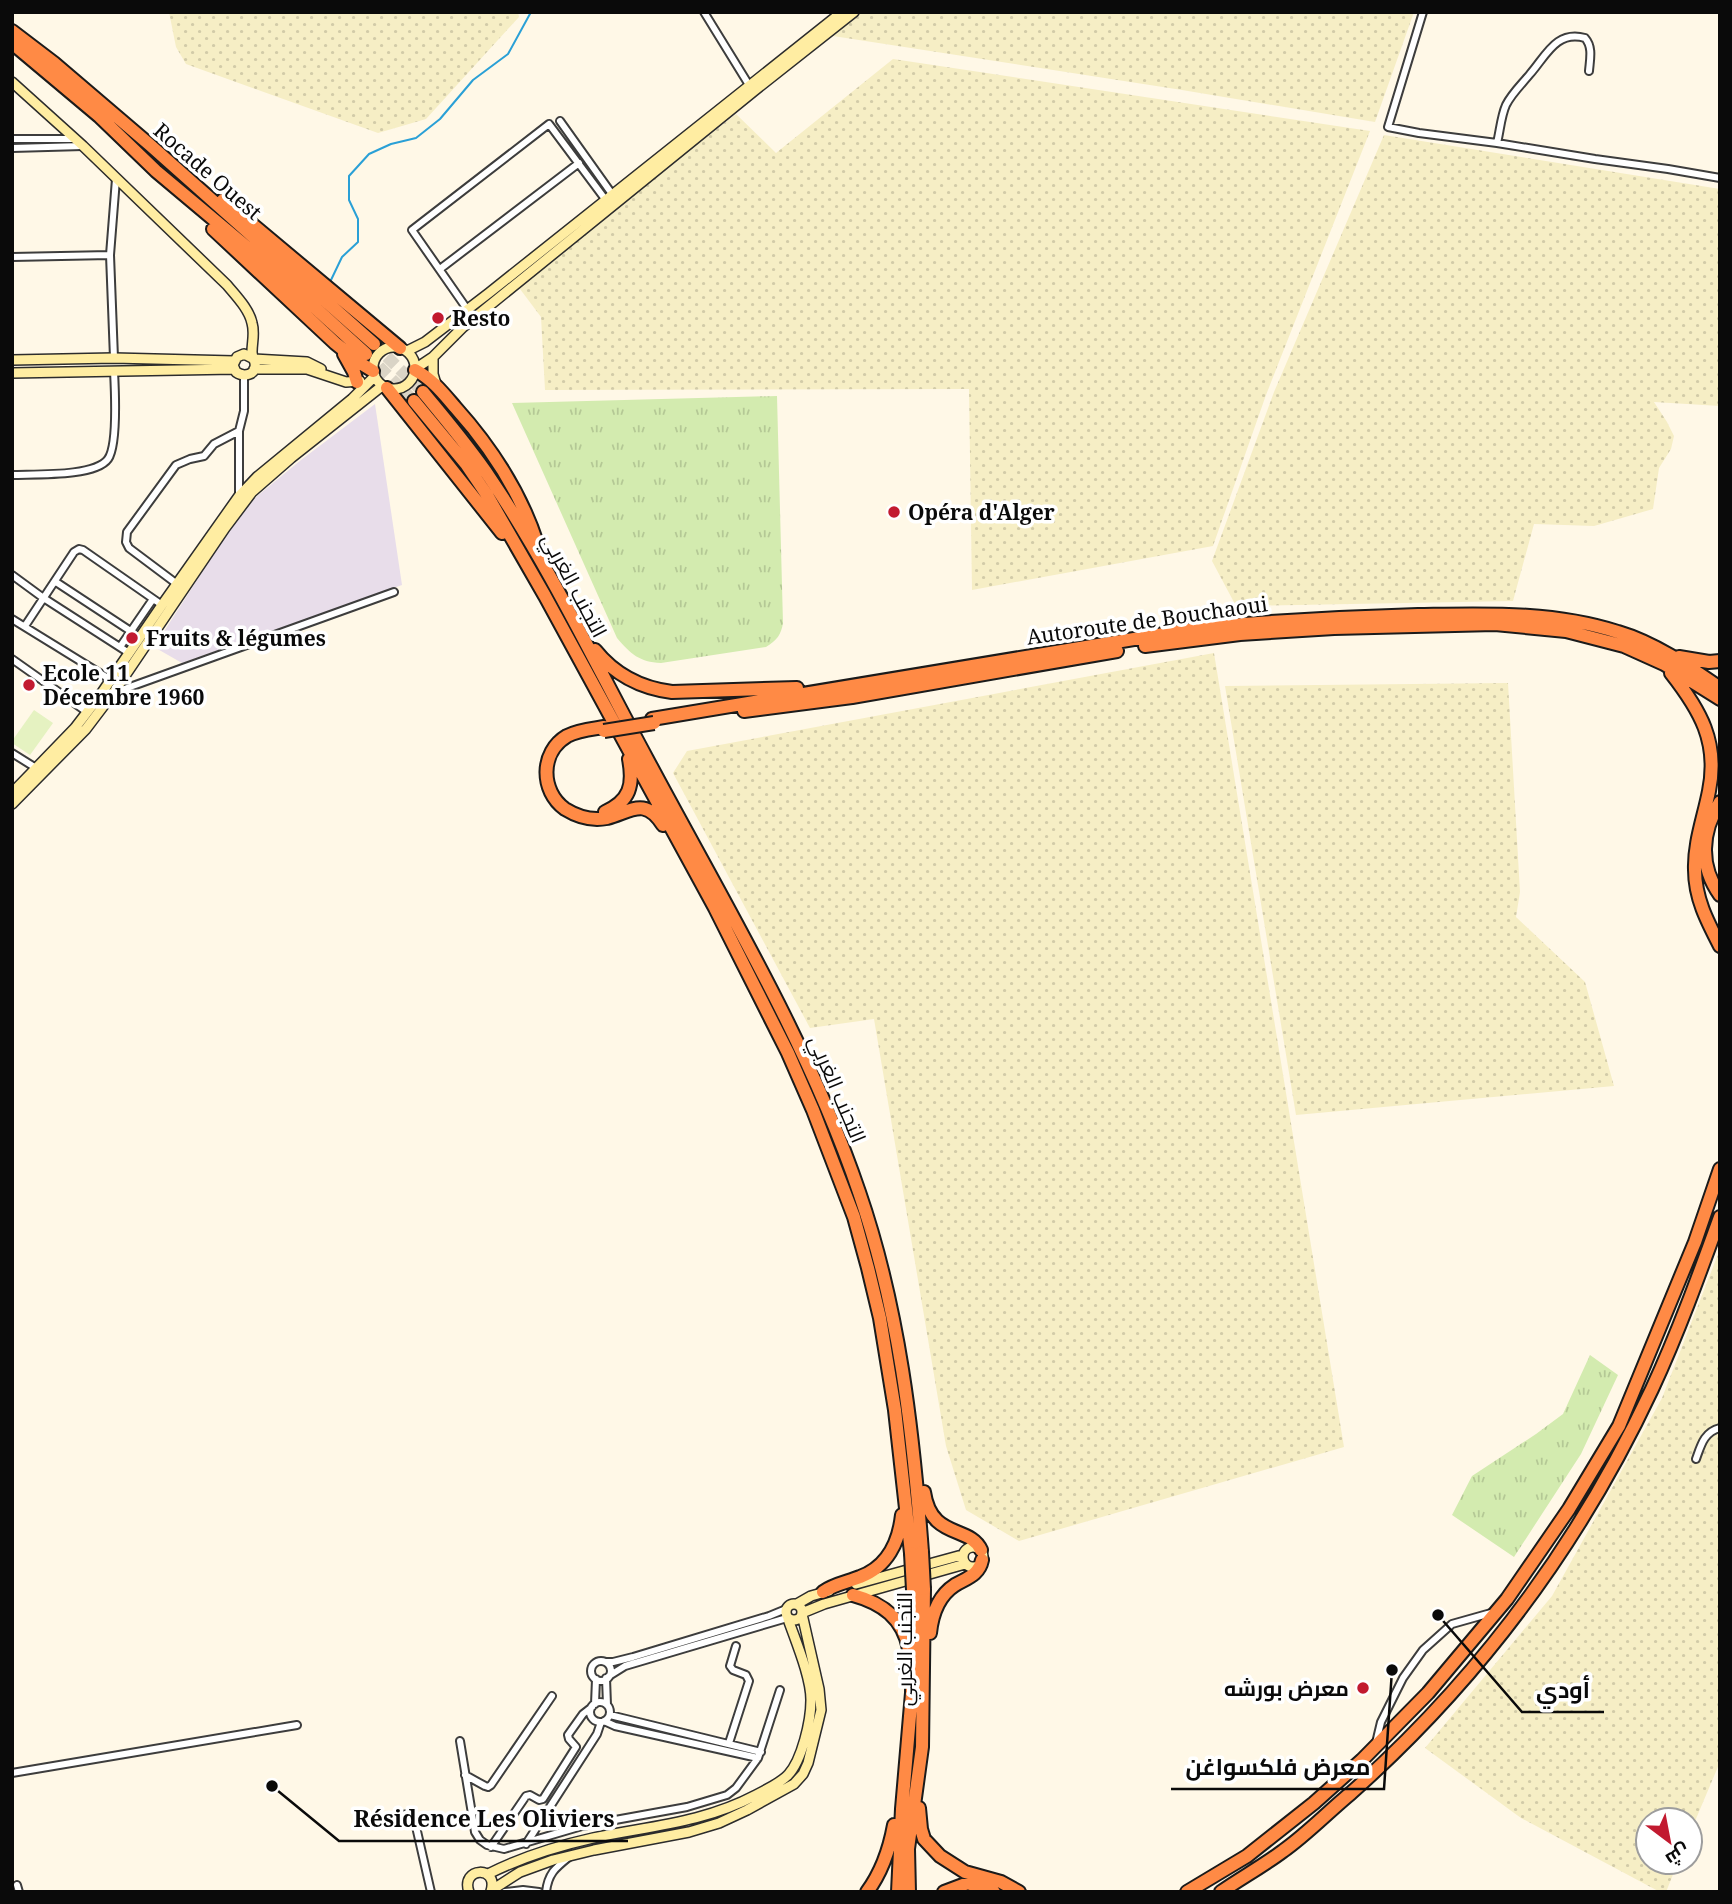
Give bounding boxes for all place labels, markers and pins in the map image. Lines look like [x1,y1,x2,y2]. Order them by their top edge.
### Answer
place label: Resto [452,304,510,332]
marker: Resto [430,310,446,326]
place label: Opéra d'Alger [908,498,1055,526]
marker: Opéra d'Alger [886,504,902,520]
place label: Fruits & légumes [146,624,326,652]
marker: Fruits & légumes [124,630,140,646]
place label: Ecole 11 Décembre 1960 [43,659,205,711]
marker: Ecole 11 Décembre 1960 [21,677,37,693]
callout: أودي [1522,1668,1604,1712]
place label: معرض بورشه [1224,1674,1349,1702]
marker: معرض بورشه [1355,1680,1371,1696]
callout: معرض فلكسواغن [1171,1745,1384,1789]
callout: Résidence Les Oliviers [339,1797,628,1841]

